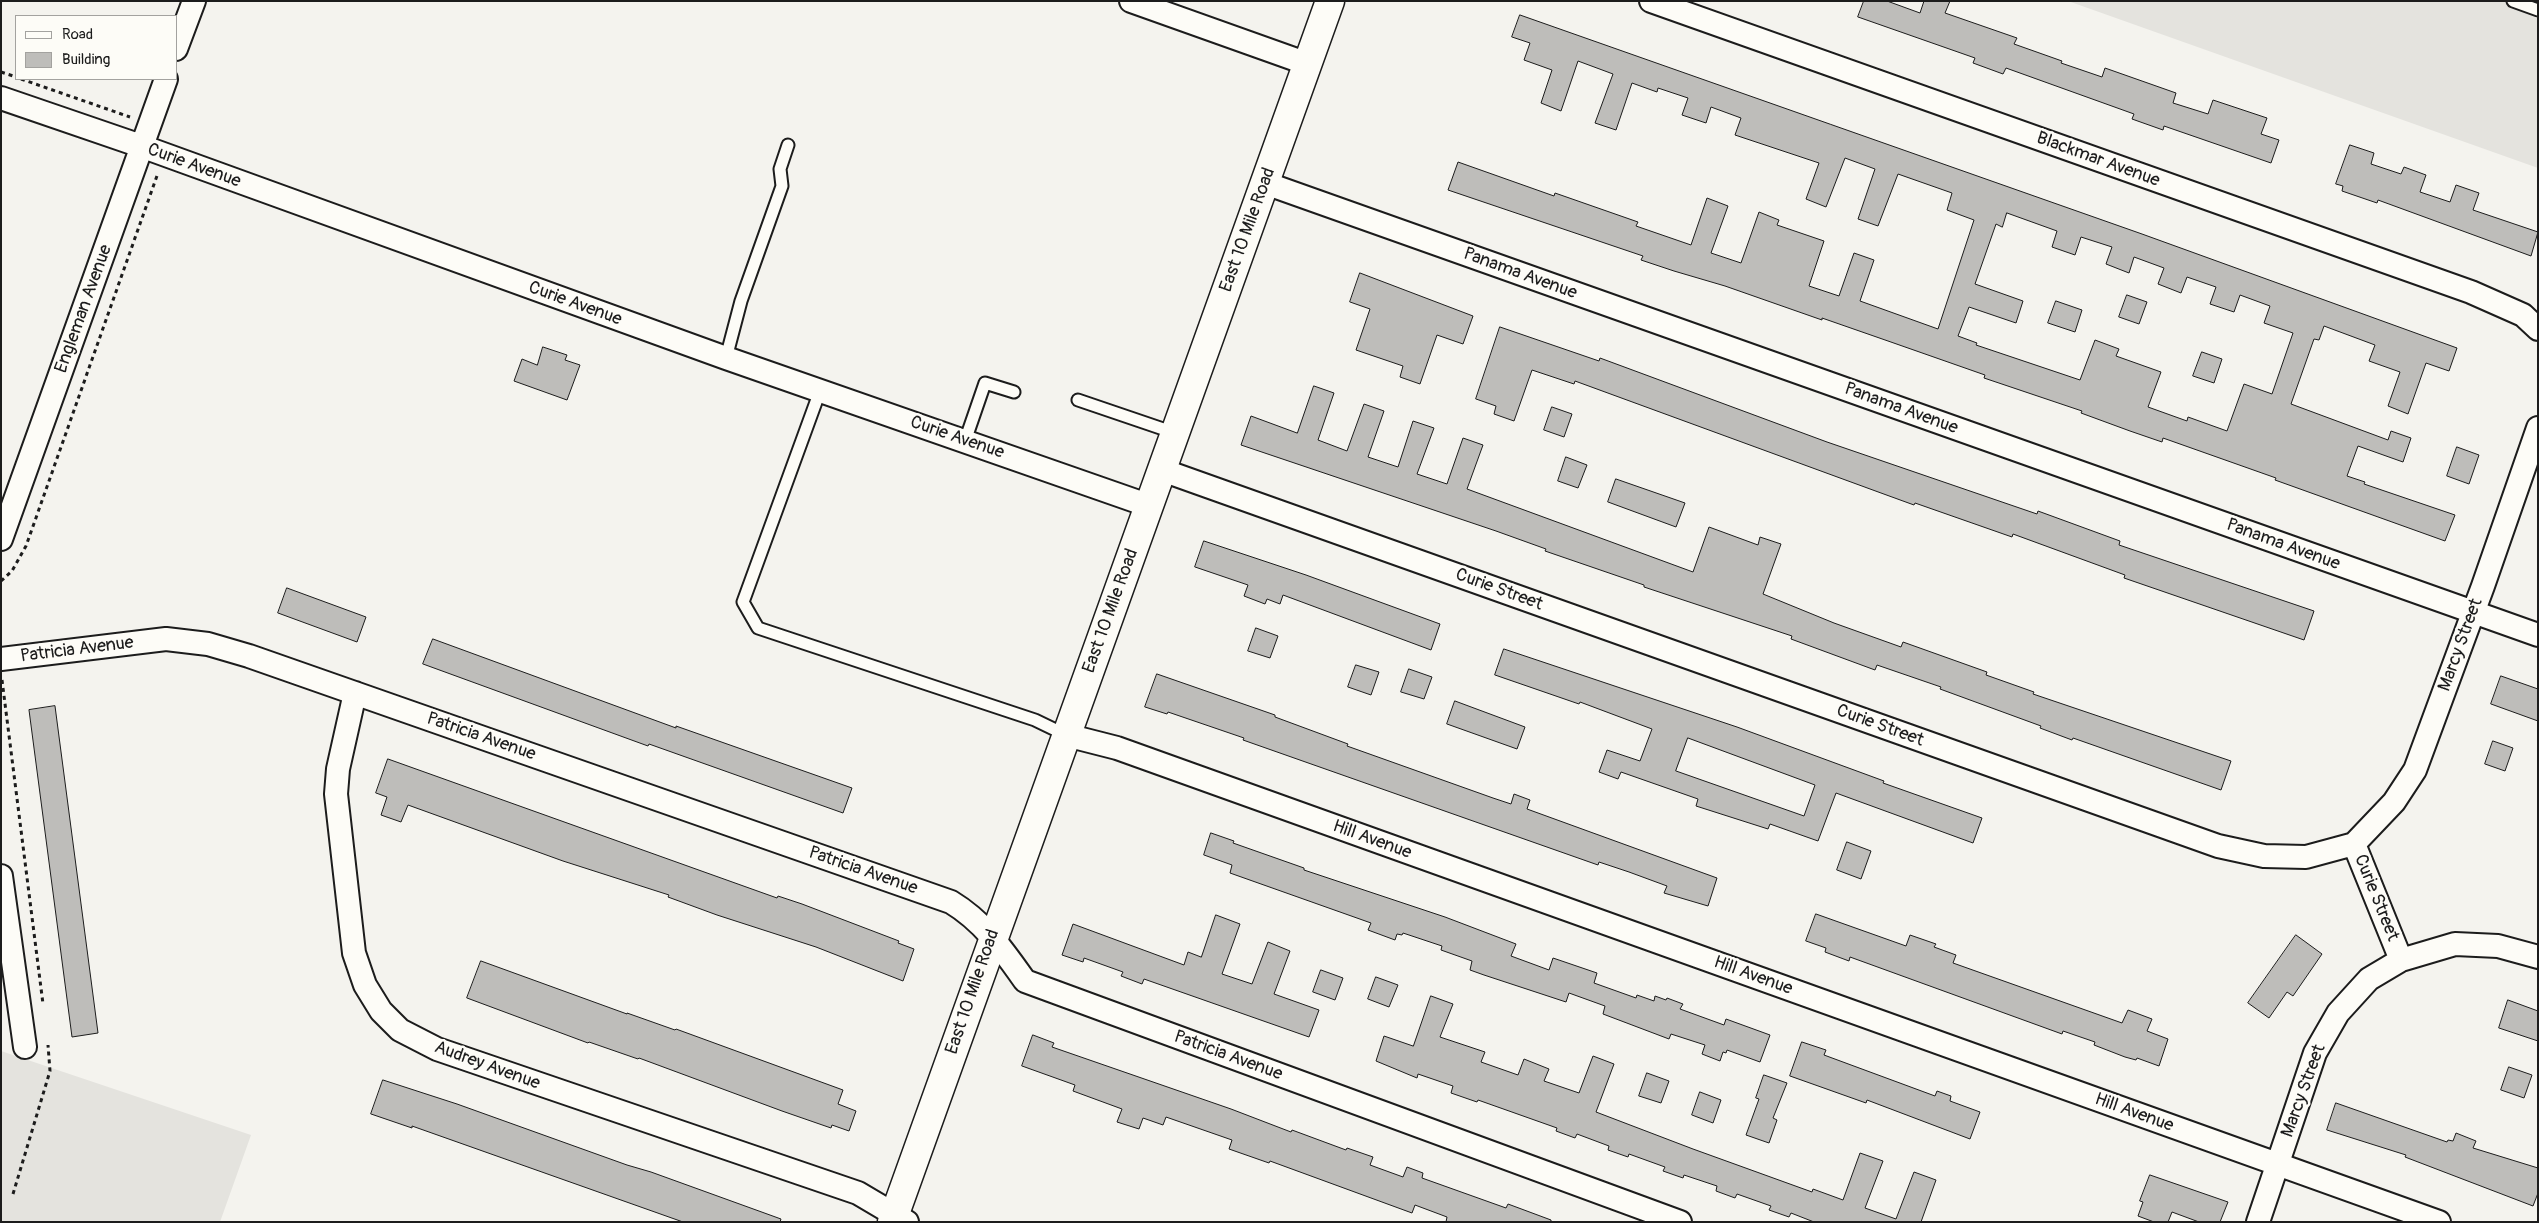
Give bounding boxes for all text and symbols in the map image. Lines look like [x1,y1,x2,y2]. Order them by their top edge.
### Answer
legend [15,15,178,80]
text: Road [62,25,93,44]
text: Building [62,50,110,69]
street label: Blackmar Avenue [2033,128,2163,192]
street label: Curie Avenue [144,139,244,193]
street label: East 10 Mile Road [1216,165,1280,295]
street label: Engleman Avenue [51,242,117,376]
street label: Panama Avenue [1460,243,1580,305]
street label: Curie Avenue [525,277,625,331]
street label: Panama Avenue [1841,378,1961,440]
street label: Curie Avenue [907,412,1007,464]
street label: Panama Avenue [2223,514,2343,576]
street label: East 10 Mile Road [1079,546,1143,676]
street label: Curie Street [1452,564,1546,616]
street label: Marcy Street [2434,596,2488,694]
street label: Patricia Avenue [19,632,135,668]
street label: Curie Street [1833,700,1927,752]
street label: Patricia Avenue [424,708,538,766]
street label: Hill Avenue [1330,816,1414,864]
street label: Patricia Avenue [806,842,920,900]
street label: Curie Street [2349,852,2403,944]
street label: East 10 Mile Road [942,927,1004,1057]
street label: Hill Avenue [1711,952,1795,1000]
street label: Patricia Avenue [1171,1026,1285,1086]
street label: Audrey Avenue [431,1037,543,1095]
street label: Marcy Street [2277,1042,2331,1140]
street label: Hill Avenue [2092,1089,2176,1137]

